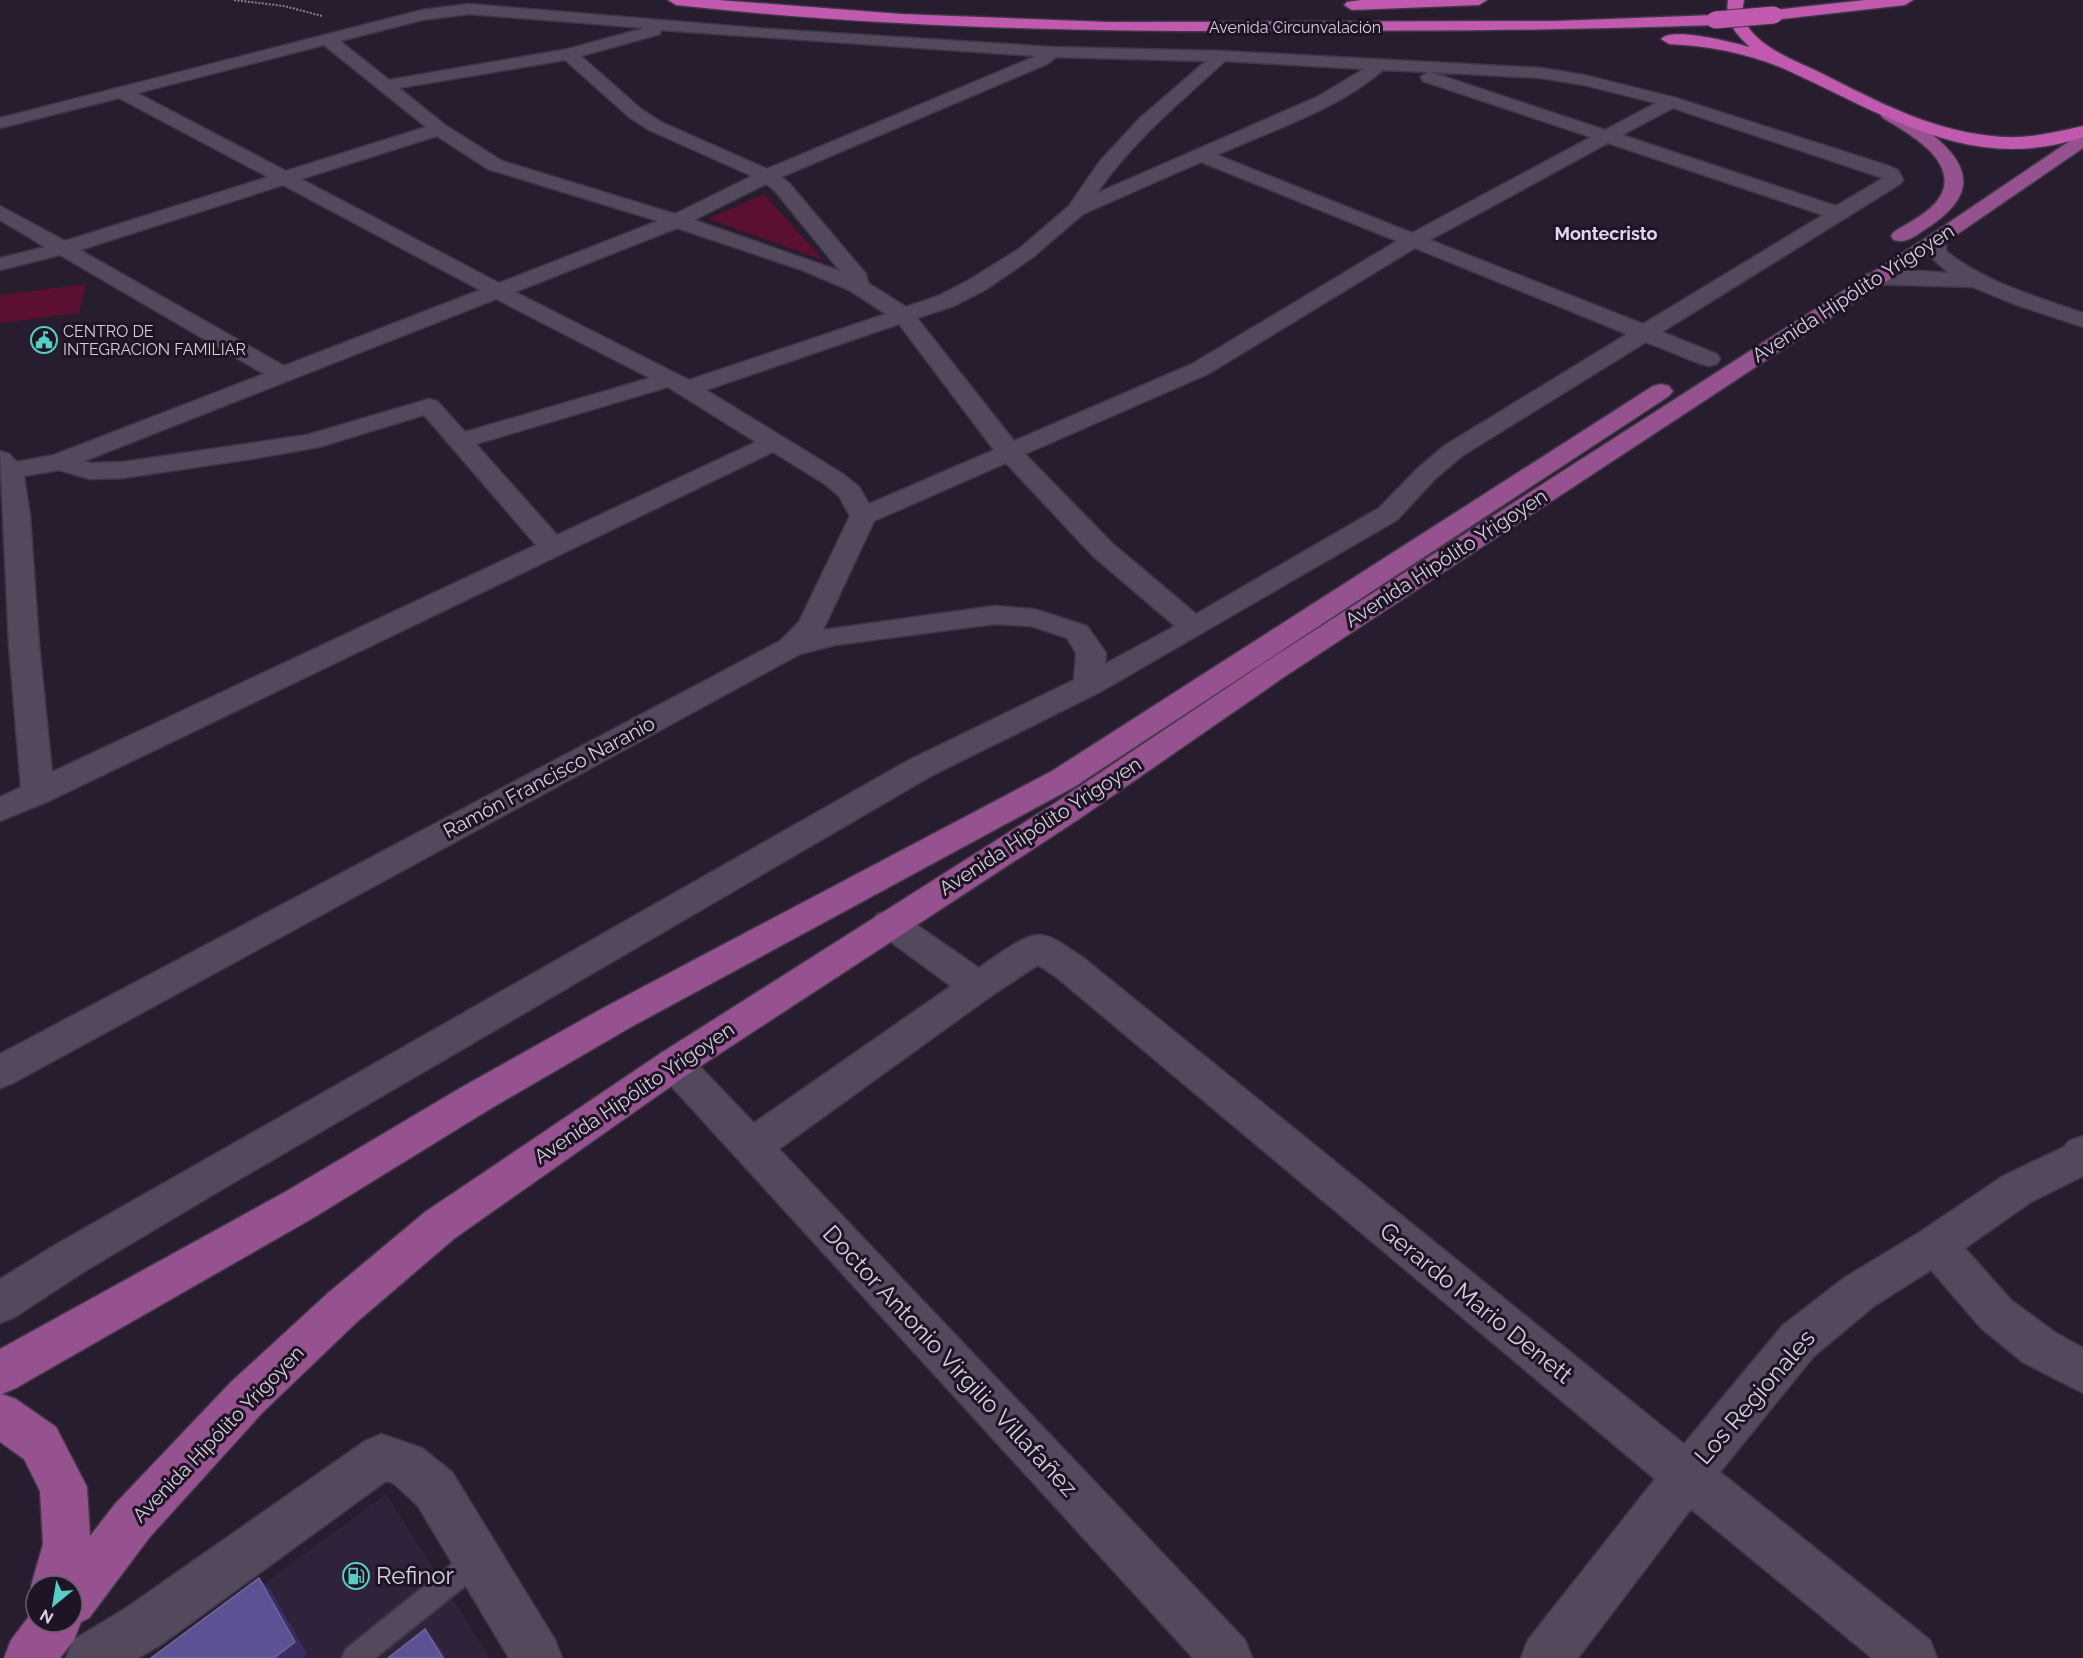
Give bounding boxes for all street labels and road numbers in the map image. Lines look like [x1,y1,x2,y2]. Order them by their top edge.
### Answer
street label: Avenida Circunvalación [1209,18,1381,37]
street label: Avenida Hipólito Yrigoyen [1747,219,1959,367]
street label: Avenida Hipólito Yrigoyen [1340,484,1552,632]
street label: Ramón Francisco Naranio [439,711,659,843]
street label: Avenida Hipólito Yrigoyen [934,752,1146,900]
street label: Avenida Hipólito Yrigoyen [529,1017,739,1169]
street label: Gerardo Mario Denett [1374,1216,1579,1389]
street label: Doctor Antonio Virgilio Villafañez [817,1219,1084,1502]
street label: Los Regionales [1688,1323,1821,1470]
street label: Avenida Hipólito Yrigoyen [127,1341,309,1527]

